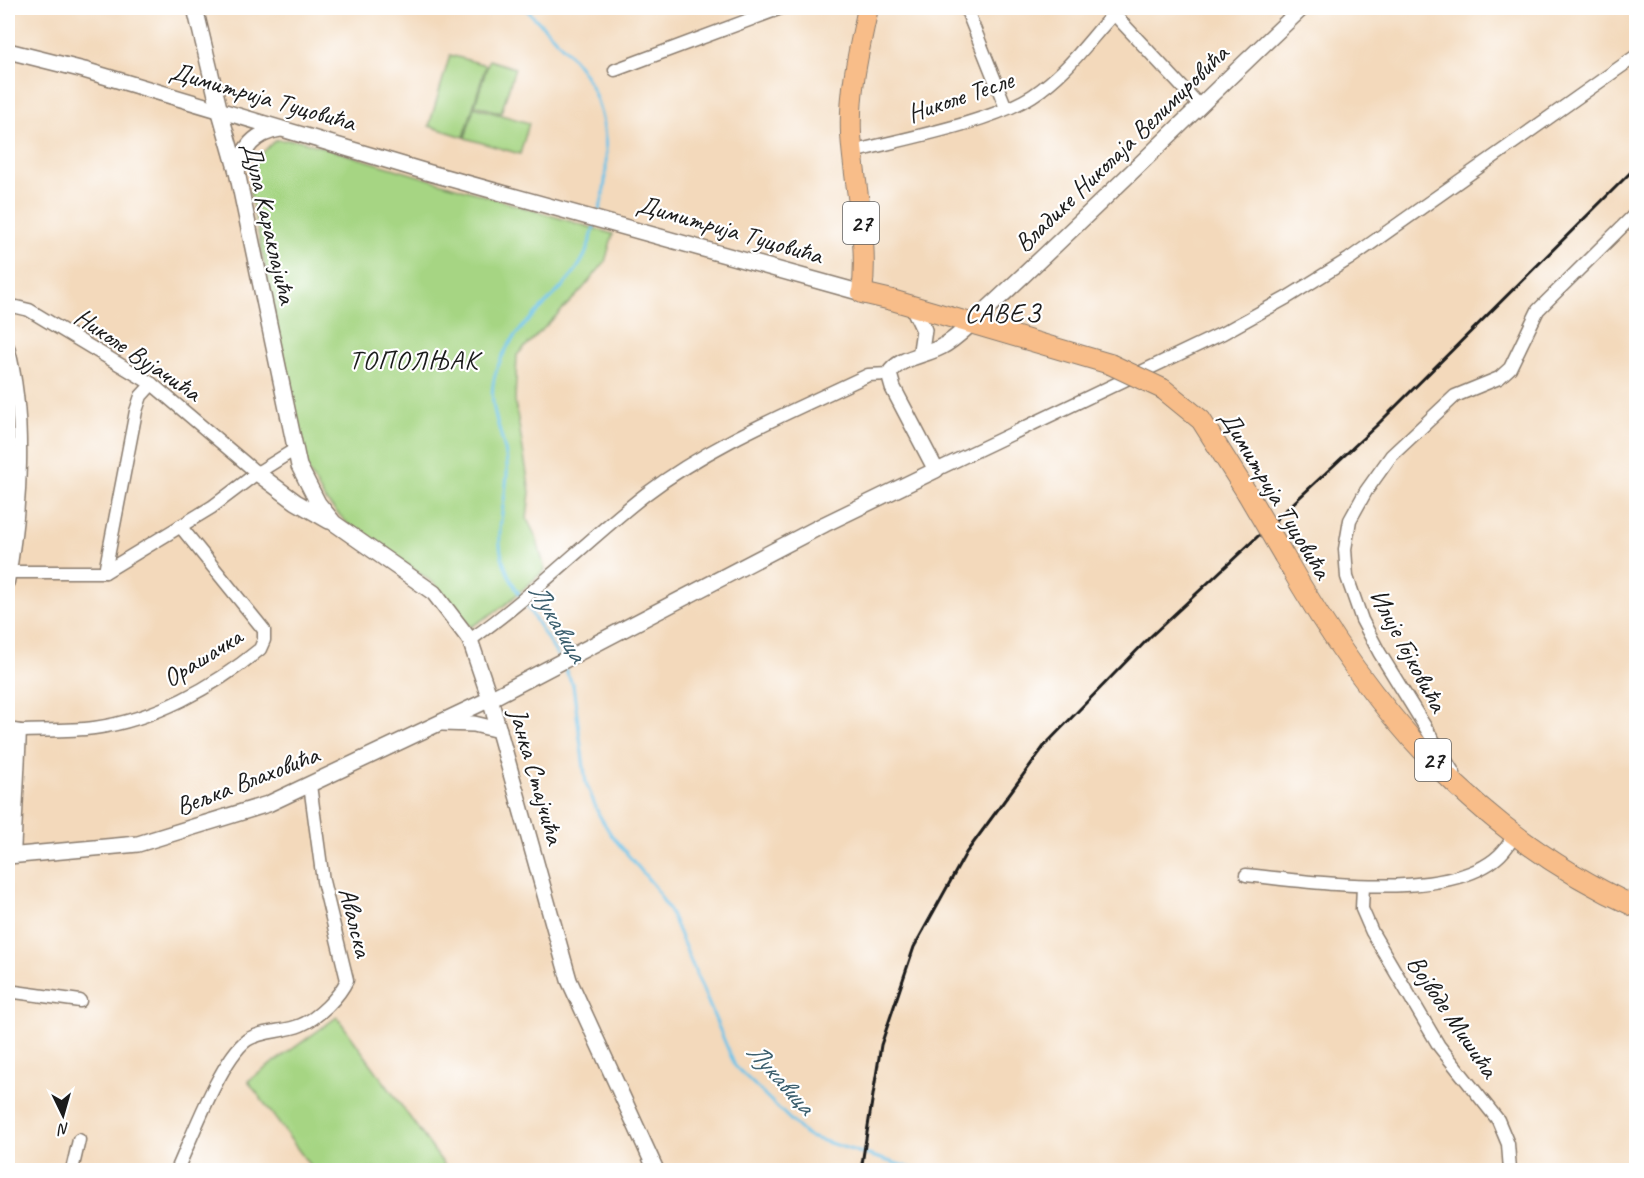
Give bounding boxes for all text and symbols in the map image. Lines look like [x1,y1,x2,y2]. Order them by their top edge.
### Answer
street label: Владике Николаја Велимировића [1007,36,1237,259]
street label: Димитрија Туцовића [166,54,361,139]
street label: Николе Тесле [903,62,1019,130]
street label: Дула Караклајића [235,139,304,308]
street label: Димитрија Туцовића [633,187,828,272]
road number: 27 [843,202,879,244]
district label: САВЕЗ [965,296,1042,330]
street label: Николе Вујачића [68,300,209,410]
district label: ТОПОЛЊАК [349,343,483,377]
street label: Димитрија Туцовића [1212,404,1340,586]
water label: Лукавица [521,576,596,670]
street label: Илије Гојковића [1362,583,1456,719]
street label: Орашачка [156,619,250,695]
street label: Јанка Стајчића [501,702,572,849]
street label: Вељка Влаховића [171,737,325,823]
road number: 27 [1415,739,1451,781]
street label: Авалска [331,884,380,962]
street label: Војводе Мишића [1399,948,1507,1085]
water label: Лукавица [739,1035,824,1123]
north arrow [33,1085,93,1145]
text: N [55,1119,70,1140]

